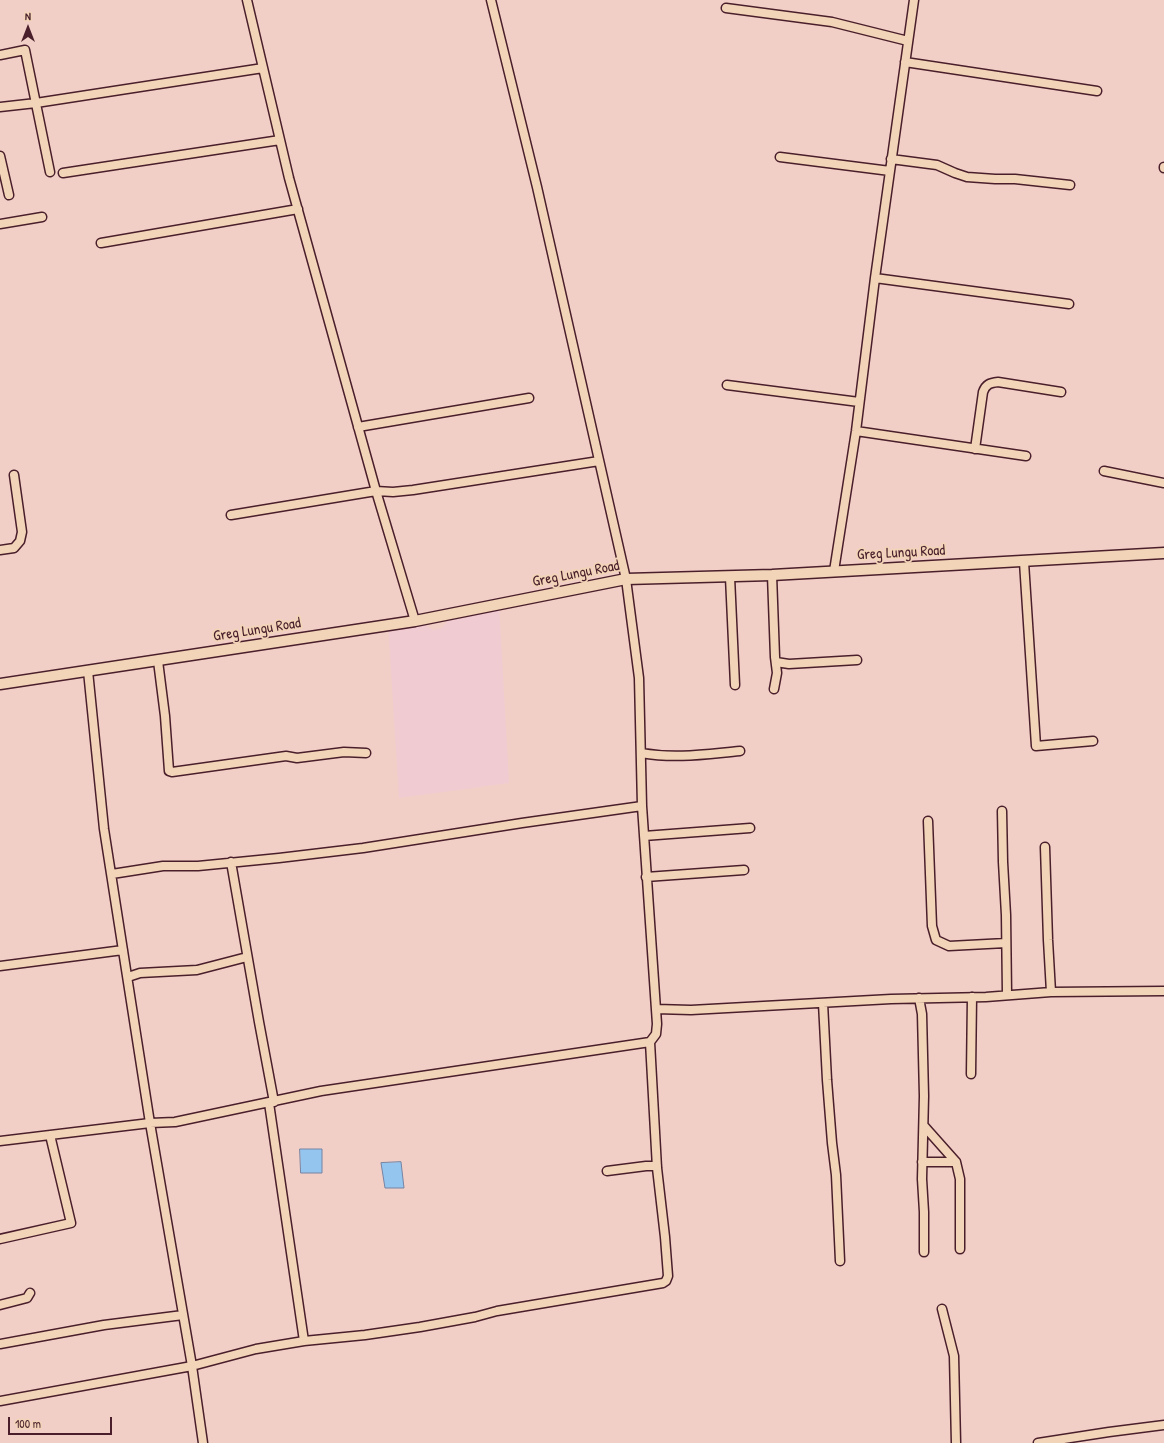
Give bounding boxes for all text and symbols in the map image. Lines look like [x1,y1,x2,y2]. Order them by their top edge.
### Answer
north arrow [8,8,48,48]
text: N [25,9,31,23]
street label: Greg Lungu Road [857,542,945,564]
street label: Greg Lungu Road [531,557,621,591]
street label: Greg Lungu Road [212,614,302,646]
scale bar [10,1409,114,1435]
text: 100 m [15,1415,41,1432]

